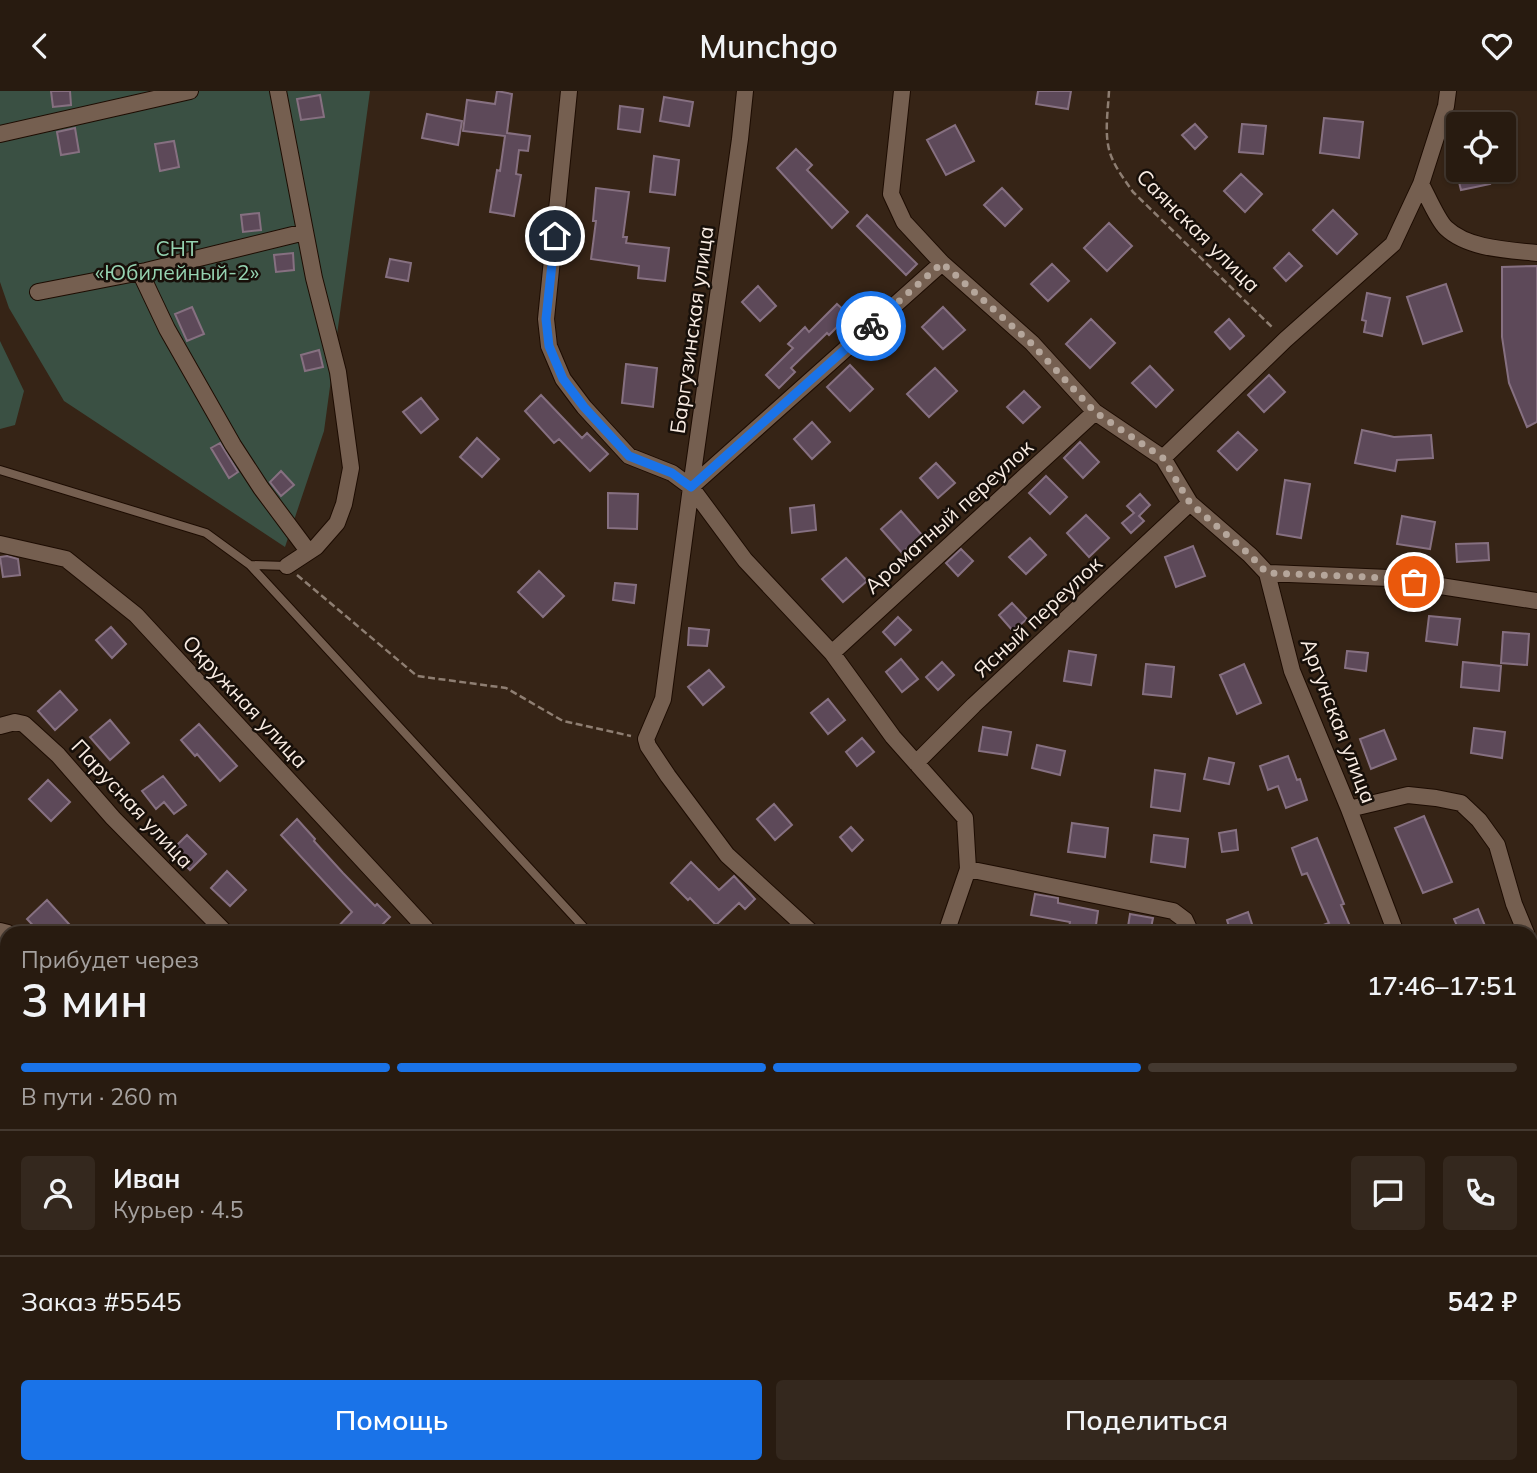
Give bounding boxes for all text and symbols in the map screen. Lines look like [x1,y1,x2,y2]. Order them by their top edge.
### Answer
text: Munchgo [699,26,838,66]
icon: back [21,27,59,65]
icon: heart [1478,27,1516,65]
map controls [1446,112,1516,182]
button: locate [1446,112,1516,182]
street label: Саянская улица [1132,163,1266,297]
pin [525,206,585,266]
icon: home [536,217,574,255]
street label: Баргузинская улица [664,224,718,435]
park label: СНТ «Юбилейный-2» [95,235,259,285]
courier [836,291,906,361]
icon: bike [852,307,890,345]
street label: Ароматный переулок [859,433,1039,599]
street label: Ясный переулок [968,550,1107,682]
pin [1384,552,1444,612]
icon: bag [1395,563,1433,601]
street label: Окружная улица [178,630,314,773]
street label: Аргунская улица [1296,635,1382,807]
street label: Парусная улица [66,733,199,873]
text: Прибудет через [21,945,199,974]
text: 17:46–17:51 [1367,969,1517,1002]
text: 3 мин [21,971,148,1029]
text: В пути · 260 m [21,1082,178,1111]
button: person [21,1156,95,1230]
button: chat [1351,1156,1425,1230]
button: phone [1443,1156,1517,1230]
text: Иван [113,1162,180,1195]
text: Курьер · 4.5 [113,1195,244,1224]
text: Заказ #5545 [21,1285,182,1318]
text: 542 ₽ [1447,1285,1517,1318]
button: Помощь [21,1380,762,1460]
button: Поделиться [776,1380,1517,1460]

